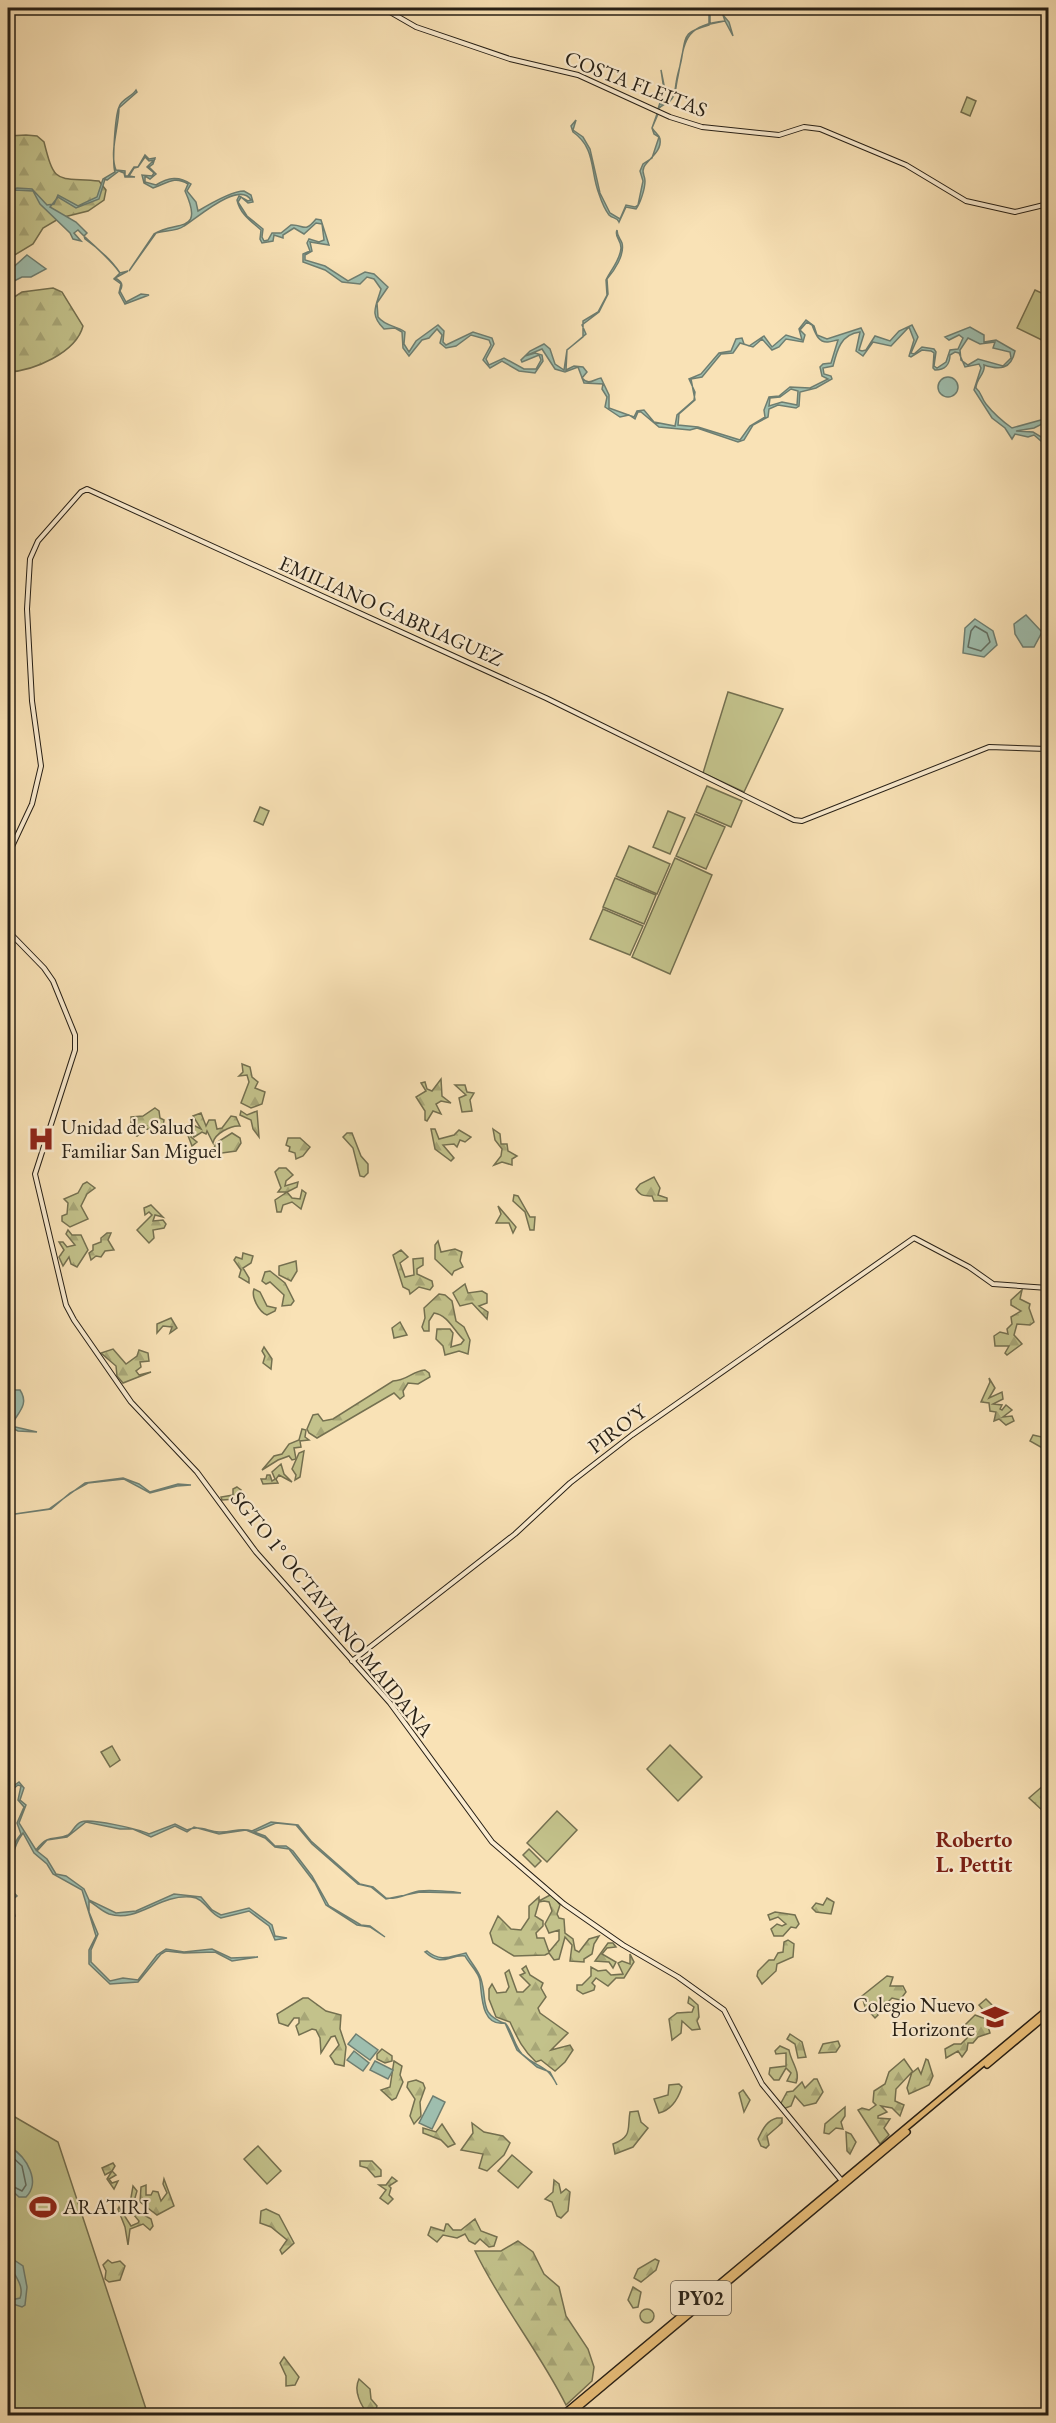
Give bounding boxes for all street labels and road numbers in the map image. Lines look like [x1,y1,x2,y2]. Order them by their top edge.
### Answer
street label: COSTA FLEITAS [561,44,711,123]
street label: EMILIANO GABRIAGUEZ [275,549,508,672]
street label: PIRO'Y [582,1397,653,1459]
street label: SGTO 1° OCTAVIANO MAIDANA [225,1485,440,1742]
road number: PY02 [671,2281,731,2315]

